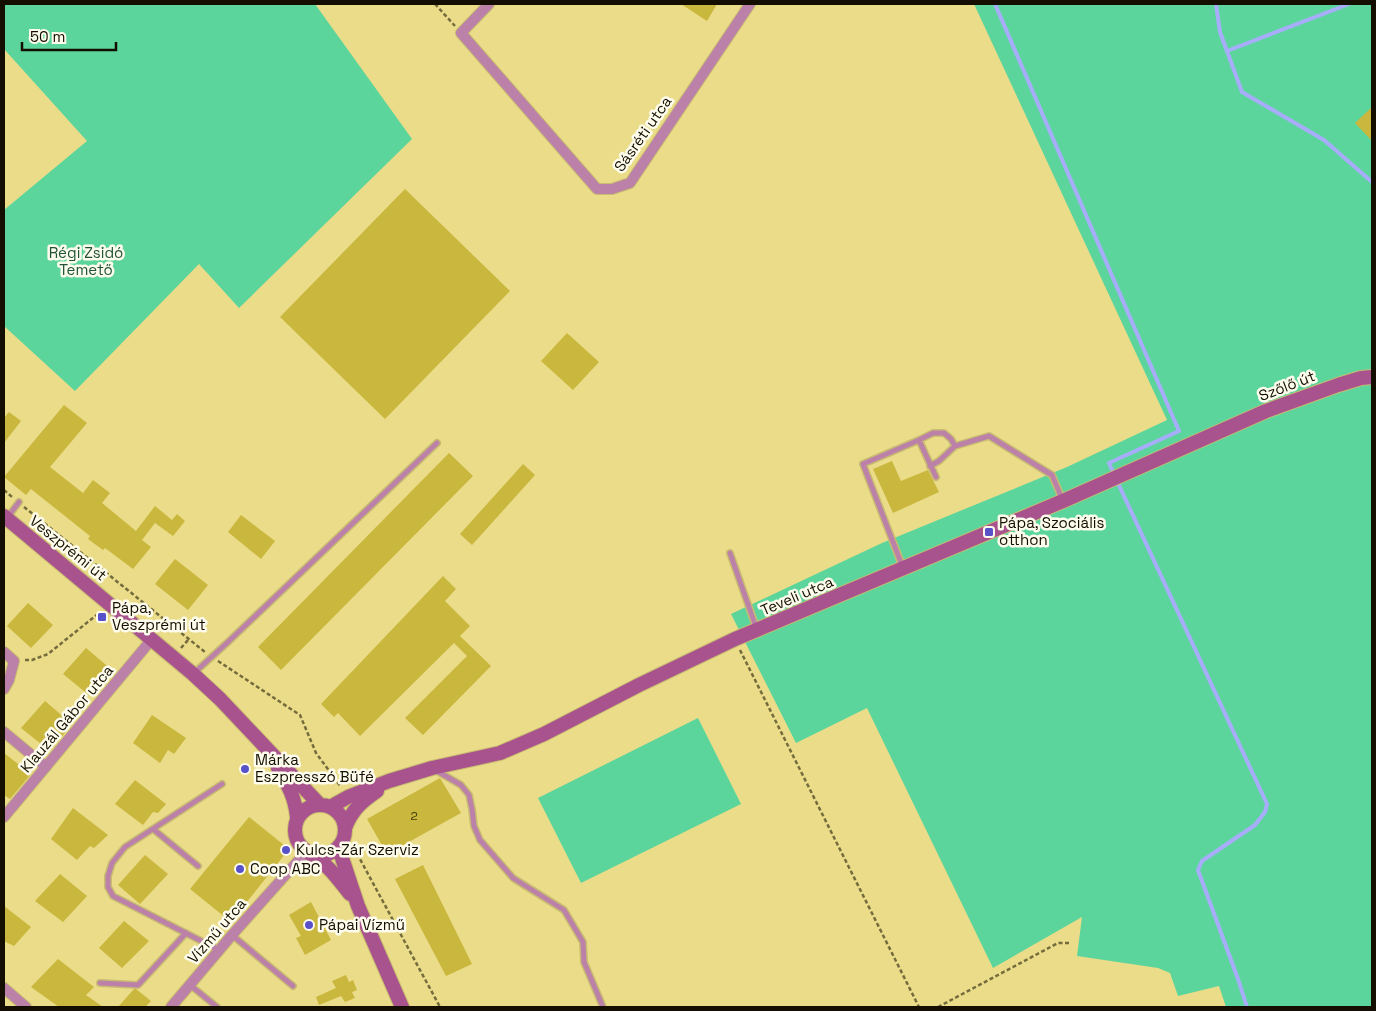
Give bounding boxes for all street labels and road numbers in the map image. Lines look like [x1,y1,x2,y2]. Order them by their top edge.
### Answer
street label: Sásréti utca [610,92,676,175]
street label: Szőlő út [1256,366,1318,405]
street label: Veszprémi út [26,511,111,585]
street label: Teveli utca [758,572,836,619]
street label: Klauzál Gábor utca [16,661,117,776]
street label: Vízmű utca [183,894,250,967]

